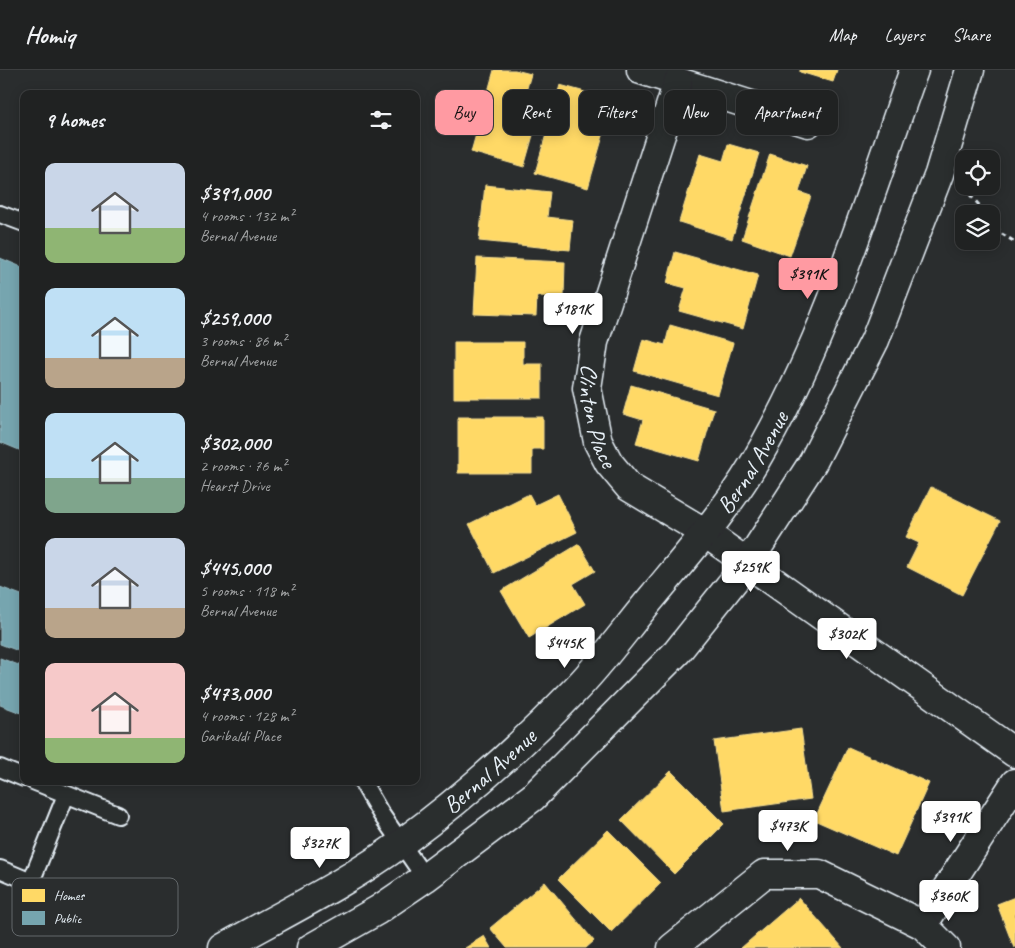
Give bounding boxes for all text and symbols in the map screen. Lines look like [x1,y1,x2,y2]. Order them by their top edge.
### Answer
text: Homiq [25,20,75,50]
text: Map [829,24,857,46]
text: Layers [885,24,924,46]
text: Share [952,24,990,46]
chip: Buy [435,90,493,135]
chip: Rent [503,90,569,135]
chip: Filters [579,90,654,135]
chip: New [664,90,726,135]
chip: Apartment [736,90,838,135]
icon: filters [367,106,395,134]
text: 9 homes [45,107,104,133]
map controls [955,150,1000,250]
button: locate [955,150,1000,195]
text: $391,000 [200,180,270,206]
icon: home [85,183,145,243]
button: layers [955,205,1000,250]
text: 4 rooms · 132 m² [200,206,294,226]
text: Bernal Avenue [200,226,276,246]
pin: $391K [773,258,843,300]
text: $391K [790,264,826,284]
pin: $181K [538,292,608,335]
text: $181K [555,299,591,319]
text: $259,000 [200,305,270,331]
icon: home [85,308,145,368]
text: 3 rooms · 86 m² [200,331,286,351]
text: Bernal Avenue [200,351,276,371]
street label: Clinton Place [572,362,625,475]
street label: Bernal Avenue [710,404,796,520]
text: $302,000 [200,430,270,456]
icon: home [85,433,145,493]
text: 2 rooms · 76 m² [200,456,286,476]
text: Hearst Drive [200,476,270,496]
pin: $259K [716,550,786,593]
text: $445,000 [200,555,270,581]
text: $259K [733,557,769,577]
icon: home [85,558,145,618]
text: 5 rooms · 118 m² [200,581,294,601]
text: Bernal Avenue [200,601,276,621]
pin: $302K [812,618,882,660]
text: $302K [829,624,865,644]
pin: $445K [530,626,600,669]
text: $445K [547,633,583,653]
text: $473,000 [200,680,270,706]
icon: home [85,683,145,743]
text: 4 rooms · 128 m² [200,706,294,726]
street label: Bernal Avenue [437,720,544,820]
text: Garibaldi Place [200,726,281,746]
pin: $391K [916,800,986,843]
text: $391K [933,807,969,827]
pin: $473K [753,810,823,852]
text: $473K [770,816,806,836]
pin: $327K [285,826,355,869]
text: $327K [302,833,338,853]
legend [12,878,178,936]
pin: $360K [914,880,984,922]
text: $360K [930,886,968,906]
text: Homes [54,887,85,904]
text: Public [54,910,82,927]

